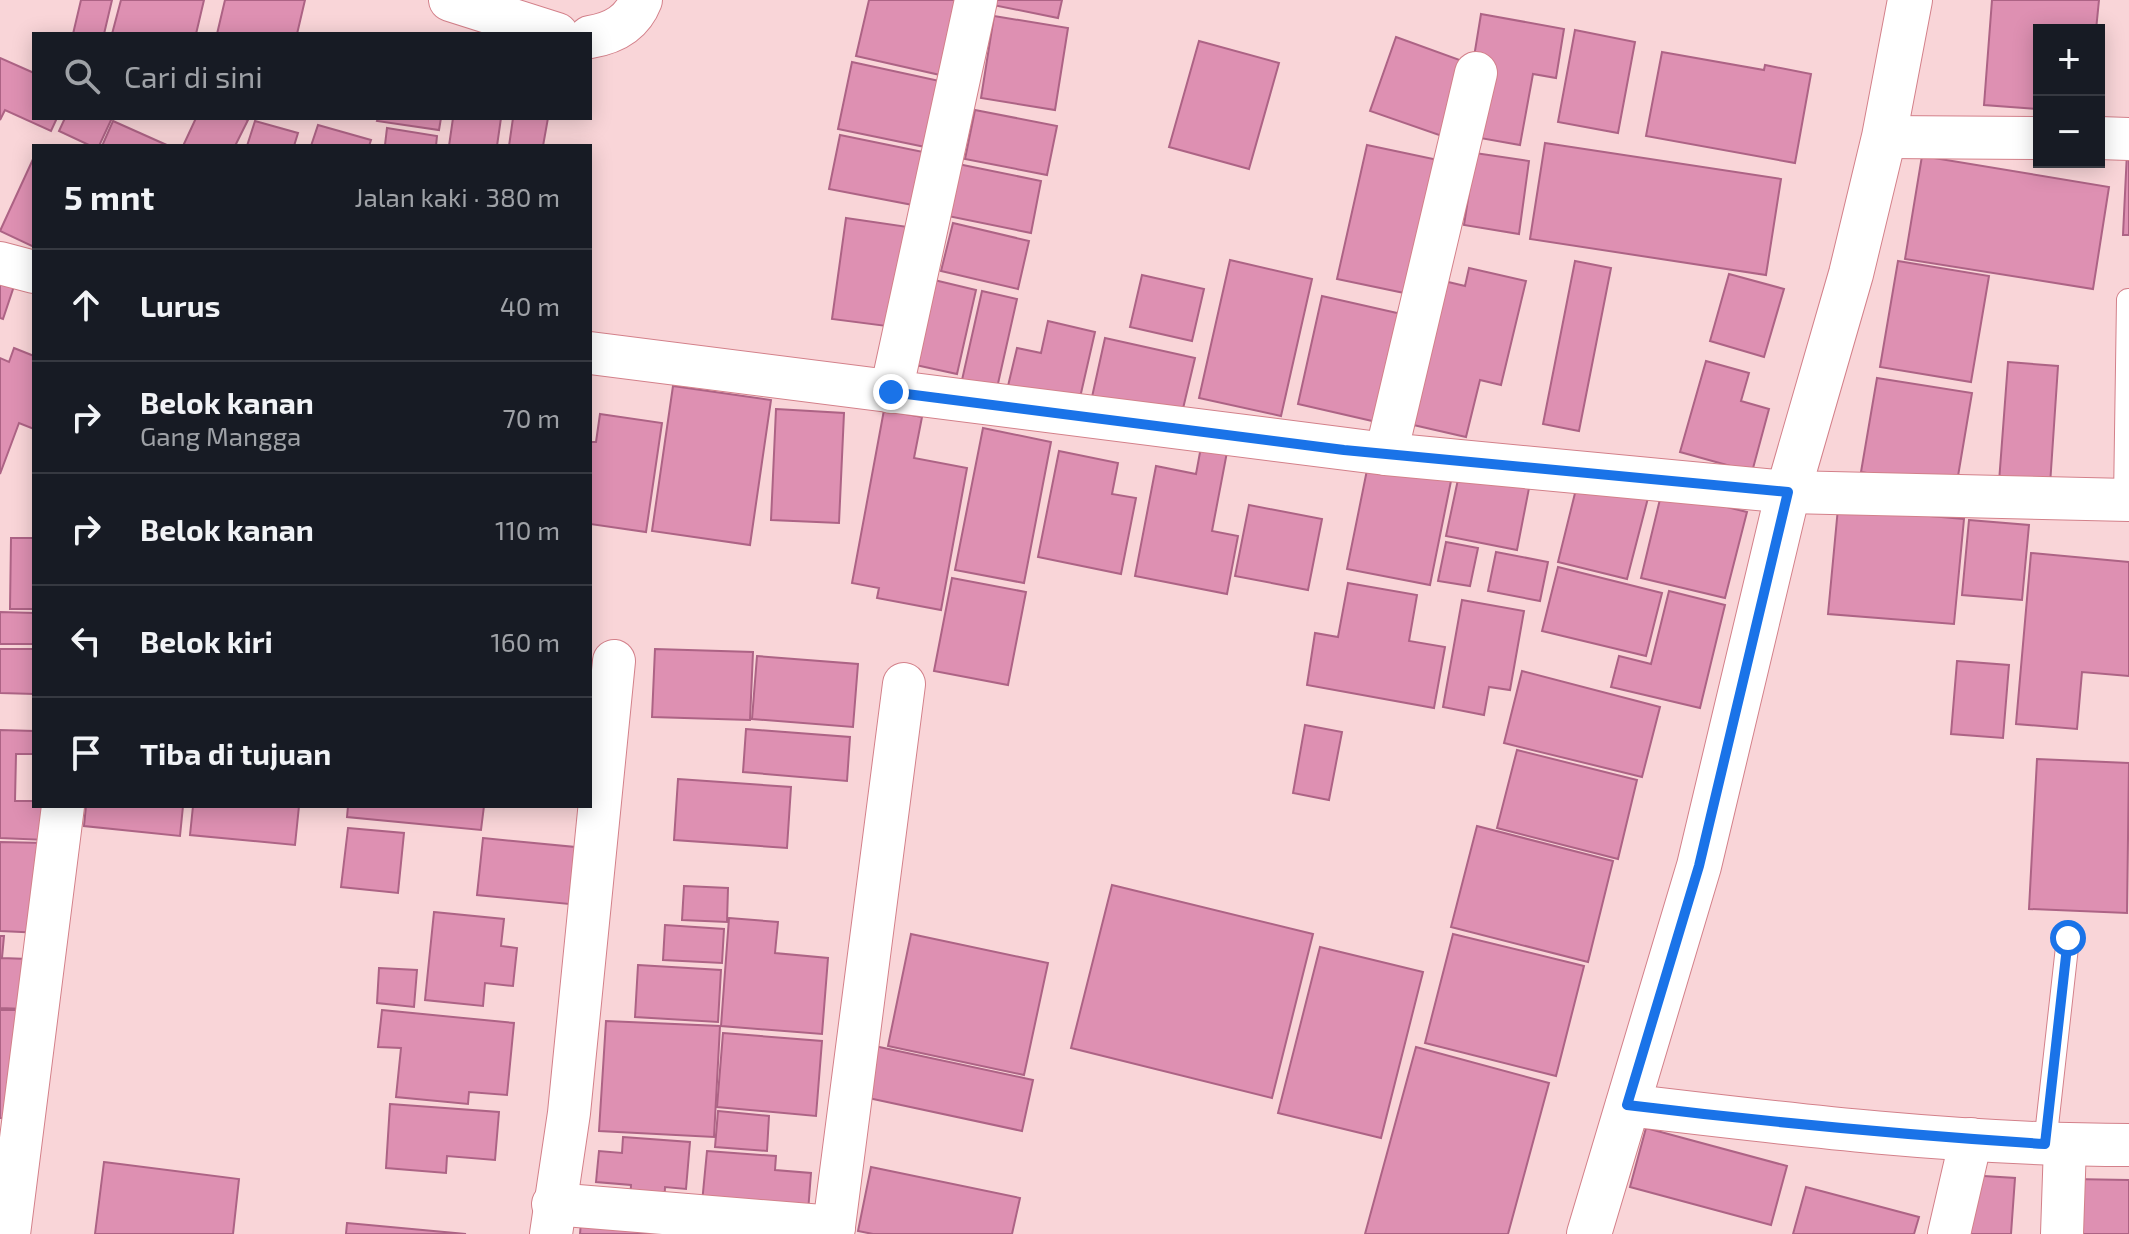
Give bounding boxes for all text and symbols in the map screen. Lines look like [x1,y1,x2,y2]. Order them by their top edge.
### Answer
map controls [2033,24,2105,168]
button: + [2033,24,2105,96]
search box [32,32,592,120]
icon: search [60,54,104,98]
text: Cari di sini [124,58,263,94]
button: − [2033,96,2105,168]
text: 5 mnt [64,176,154,217]
text: Jalan kaki · 380 m [355,181,560,212]
icon: ahead [64,283,108,327]
text: Lurus [140,287,220,323]
text: 40 m [500,290,560,321]
route end [873,374,909,410]
text: Belok kanan [140,384,314,420]
icon: right [64,395,108,439]
text: 70 m [502,402,560,433]
text: Gang Mangga [140,420,301,451]
icon: right [64,507,108,551]
text: Belok kanan [140,511,314,547]
text: 110 m [495,514,560,545]
icon: left [64,619,108,663]
text: Belok kiri [140,623,273,659]
text: 160 m [491,626,560,657]
icon: arrive [64,731,108,775]
text: Tiba di tujuan [140,735,331,771]
route start [2050,920,2086,956]

